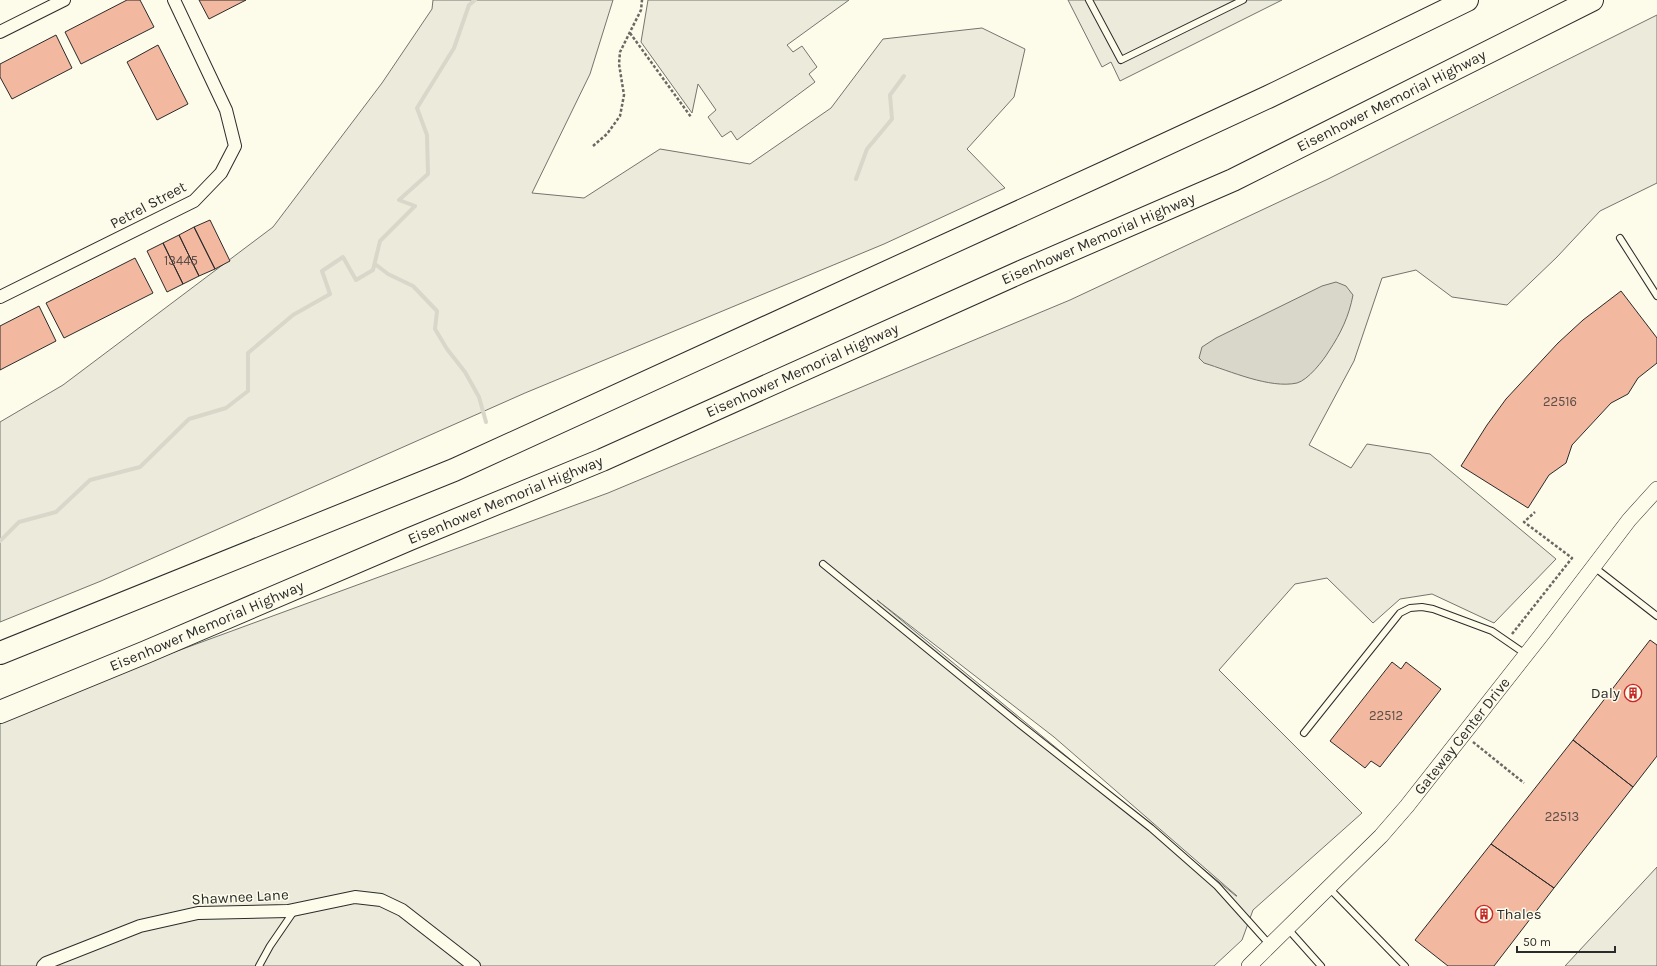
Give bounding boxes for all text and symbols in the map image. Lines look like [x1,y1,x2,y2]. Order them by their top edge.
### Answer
street label: Eisenhower Memorial Highway [1294,46,1489,156]
street label: Petrel Street [107,177,189,233]
street label: Eisenhower Memorial Highway [999,189,1198,289]
house number: 13445 [164,253,198,268]
street label: Eisenhower Memorial Highway [703,319,901,421]
house number: 22516 [1543,394,1577,409]
street label: Eisenhower Memorial Highway [405,452,605,548]
street label: Eisenhower Memorial Highway [107,577,307,675]
street label: Gateway Center Drive [1410,674,1514,798]
building icon: Daly [1623,683,1643,703]
place label: Daly [1591,684,1620,702]
house number: 22512 [1369,708,1403,723]
house number: 22513 [1545,809,1579,824]
street label: Shawnee Lane [191,885,289,909]
building icon: Thales [1474,904,1494,924]
place label: Thales [1497,905,1542,923]
scale bar [1517,928,1615,954]
text: 50 m [1523,935,1551,949]

